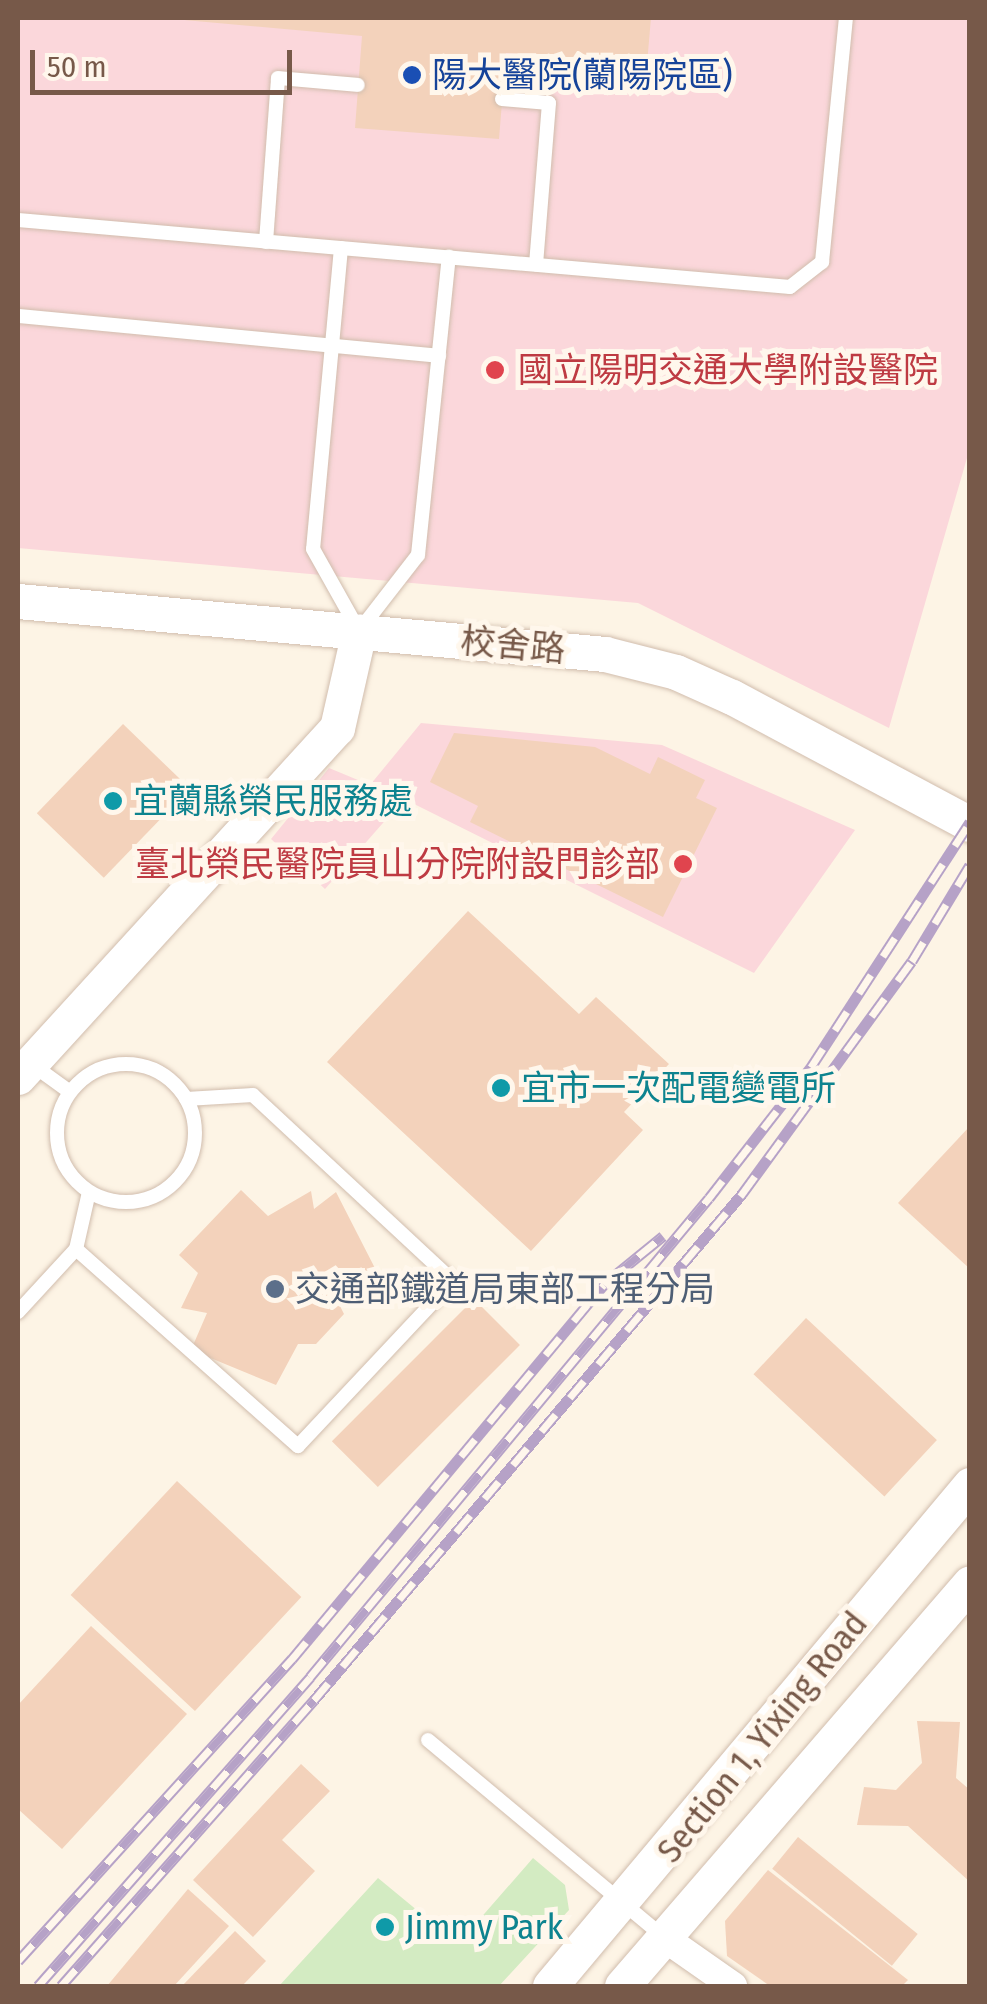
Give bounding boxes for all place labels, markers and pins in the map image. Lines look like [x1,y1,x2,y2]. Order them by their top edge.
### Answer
place label: 陽大醫院(蘭陽院區) [432,54,733,96]
marker: 陽大醫院(蘭陽院區) [401,64,423,86]
place label: 國立陽明交通大學附設醫院 [518,349,938,391]
marker: 國立陽明交通大學附設醫院 [482,357,508,383]
place label: 宜蘭縣榮民服務處 [133,780,413,822]
marker: 宜蘭縣榮民服務處 [102,790,124,812]
place label: 臺北榮民醫院員山分院附設門診部 [135,843,660,885]
marker: 臺北榮民醫院員山分院附設門診部 [670,851,696,877]
place label: 宜市一次配電變電所 [521,1067,836,1109]
marker: 宜市一次配電變電所 [490,1077,512,1099]
place label: 交通部鐵道局東部工程分局 [295,1268,715,1310]
marker: 交通部鐵道局東部工程分局 [264,1278,286,1300]
place label: Jimmy Park [405,1906,563,1948]
marker: Jimmy Park [374,1916,396,1938]

